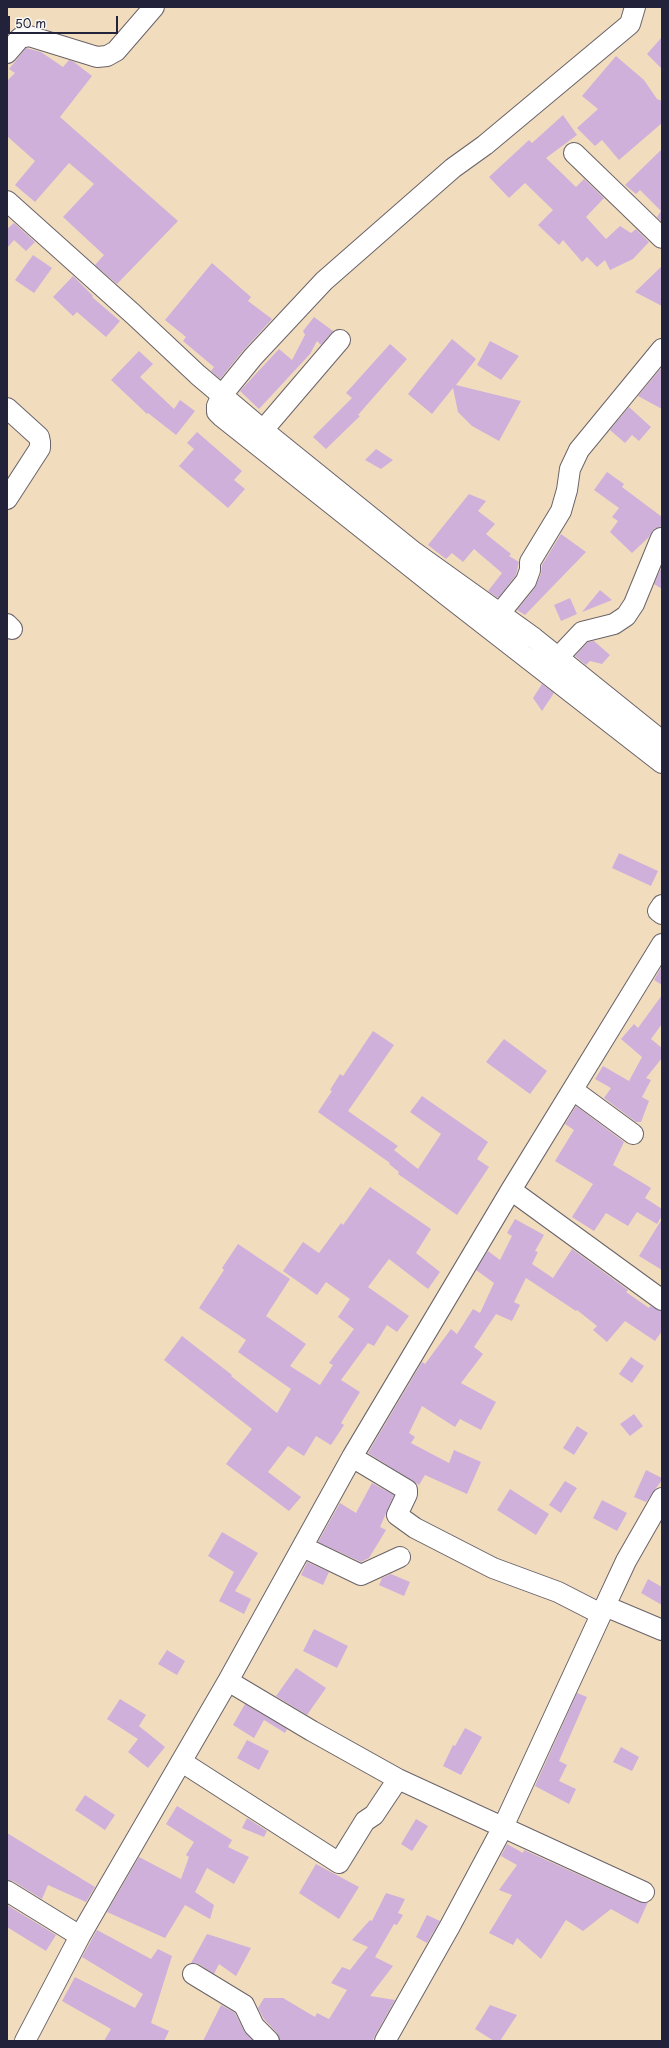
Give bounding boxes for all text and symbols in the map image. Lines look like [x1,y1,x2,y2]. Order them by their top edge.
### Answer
scale bar [10,8,120,34]
text: 50 m [15,14,46,32]

